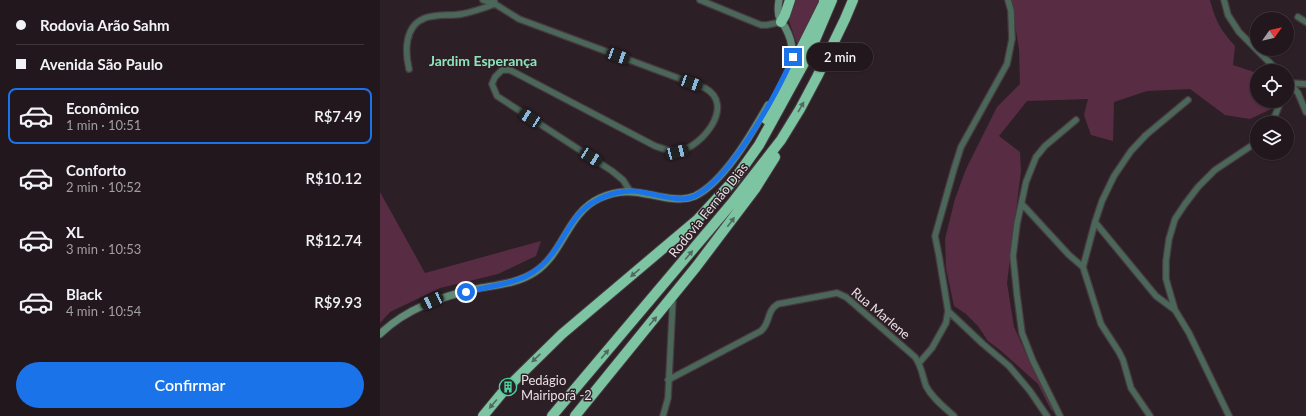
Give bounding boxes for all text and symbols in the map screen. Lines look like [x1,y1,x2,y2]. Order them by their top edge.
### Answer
north arrow [1250,12,1294,56]
map controls [1250,12,1294,160]
text: Rodovia Arão Sahm [40,16,170,34]
callout: 2 min [807,43,873,71]
car [605,46,631,66]
route end [784,48,802,66]
text: 2 min [824,49,856,65]
district label: Jardim Esperança [429,52,537,69]
text: Avenida São Paulo [40,55,163,73]
button: locate [1250,64,1294,108]
car [678,73,704,93]
icon: car [18,98,54,134]
text: Econômico [66,99,139,117]
one-way arrow [798,101,805,113]
car [517,106,543,130]
text: R$7.49 [314,107,362,125]
button: layers [1250,116,1294,160]
text: 1 min · 10:51 [66,117,141,133]
car [664,143,690,161]
car [578,145,604,169]
street label: Rodovia Fernão Dias [665,159,751,260]
icon: car [18,160,54,196]
text: Conforto [66,161,126,179]
text: R$10.12 [305,169,362,187]
text: 2 min · 10:52 [66,179,141,195]
one-way arrow [726,217,734,227]
icon: car [18,222,54,258]
text: XL [66,223,84,241]
text: R$12.74 [305,231,362,249]
text: 3 min · 10:53 [66,241,141,257]
one-way arrow [684,250,693,261]
one-way arrow [629,269,640,278]
route start [457,283,475,301]
icon: car [18,284,54,320]
street label: Rua Marlene [848,284,914,342]
text: Black [66,285,102,303]
car [419,290,445,312]
text: R$9.93 [314,293,362,311]
text: 4 min · 10:54 [66,303,141,319]
one-way arrow [648,316,657,326]
one-way arrow [600,349,609,360]
one-way arrow [531,353,541,363]
button: Confirmar [16,362,364,408]
place label: Pedágio Mairiporã -2 [521,372,592,403]
building icon: Pedágio Mairiporã -2 [498,377,518,397]
one-way arrow [488,399,497,410]

